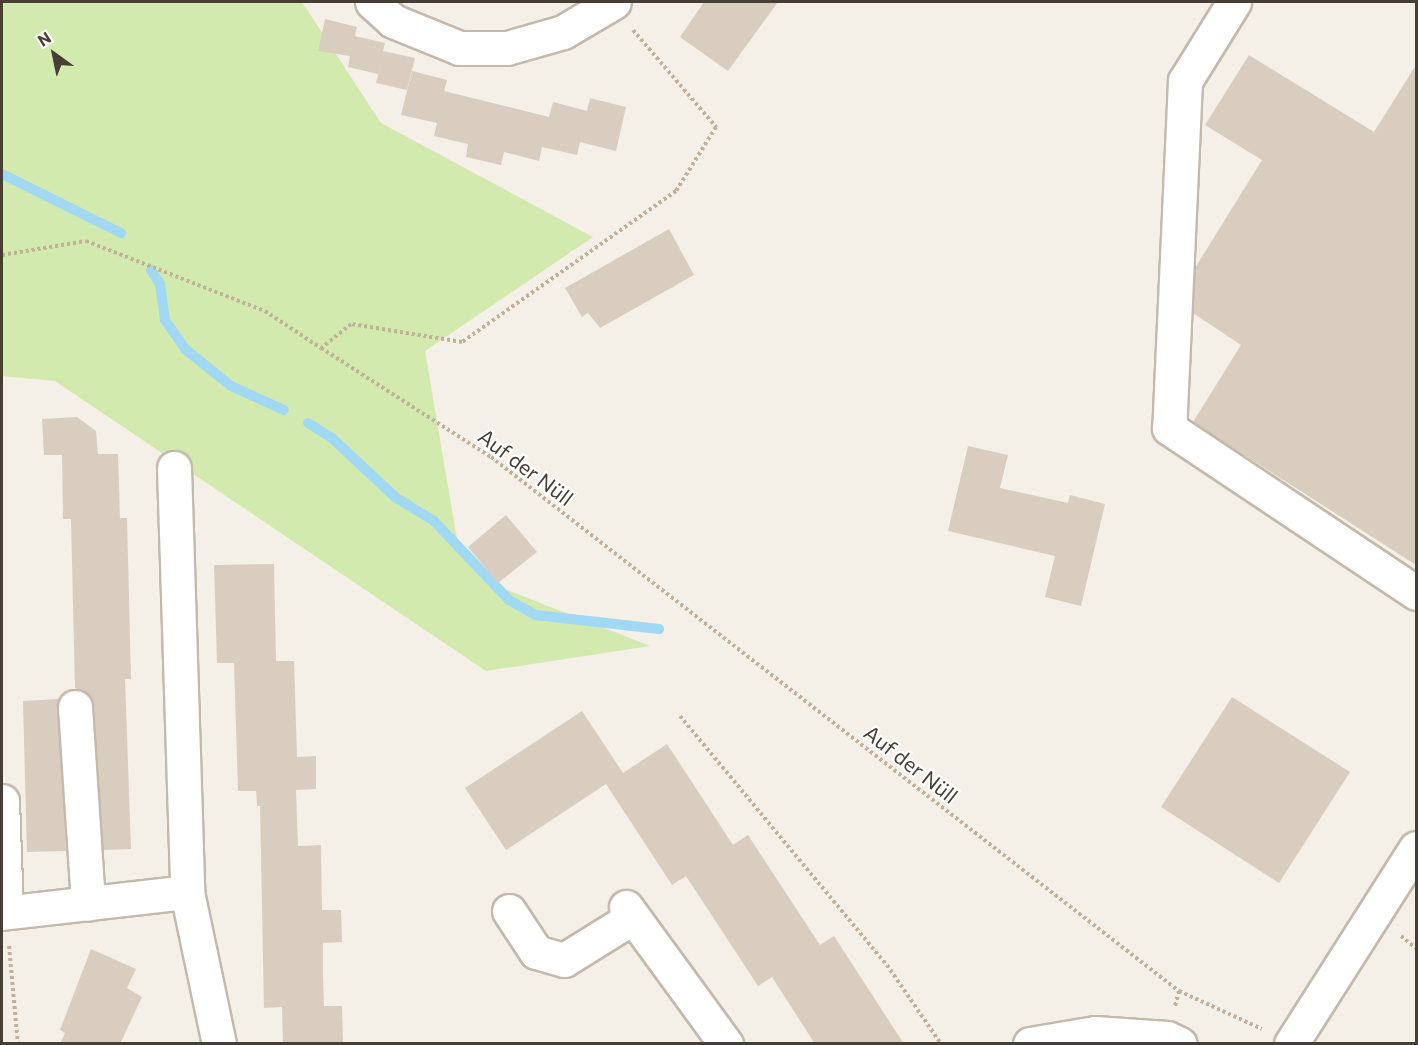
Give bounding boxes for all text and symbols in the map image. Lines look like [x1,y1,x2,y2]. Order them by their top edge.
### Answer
north arrow [24,24,84,84]
text: N [34,27,54,50]
street label: Auf der Nüll [474,423,578,511]
street label: Auf der Nüll [859,720,963,808]

